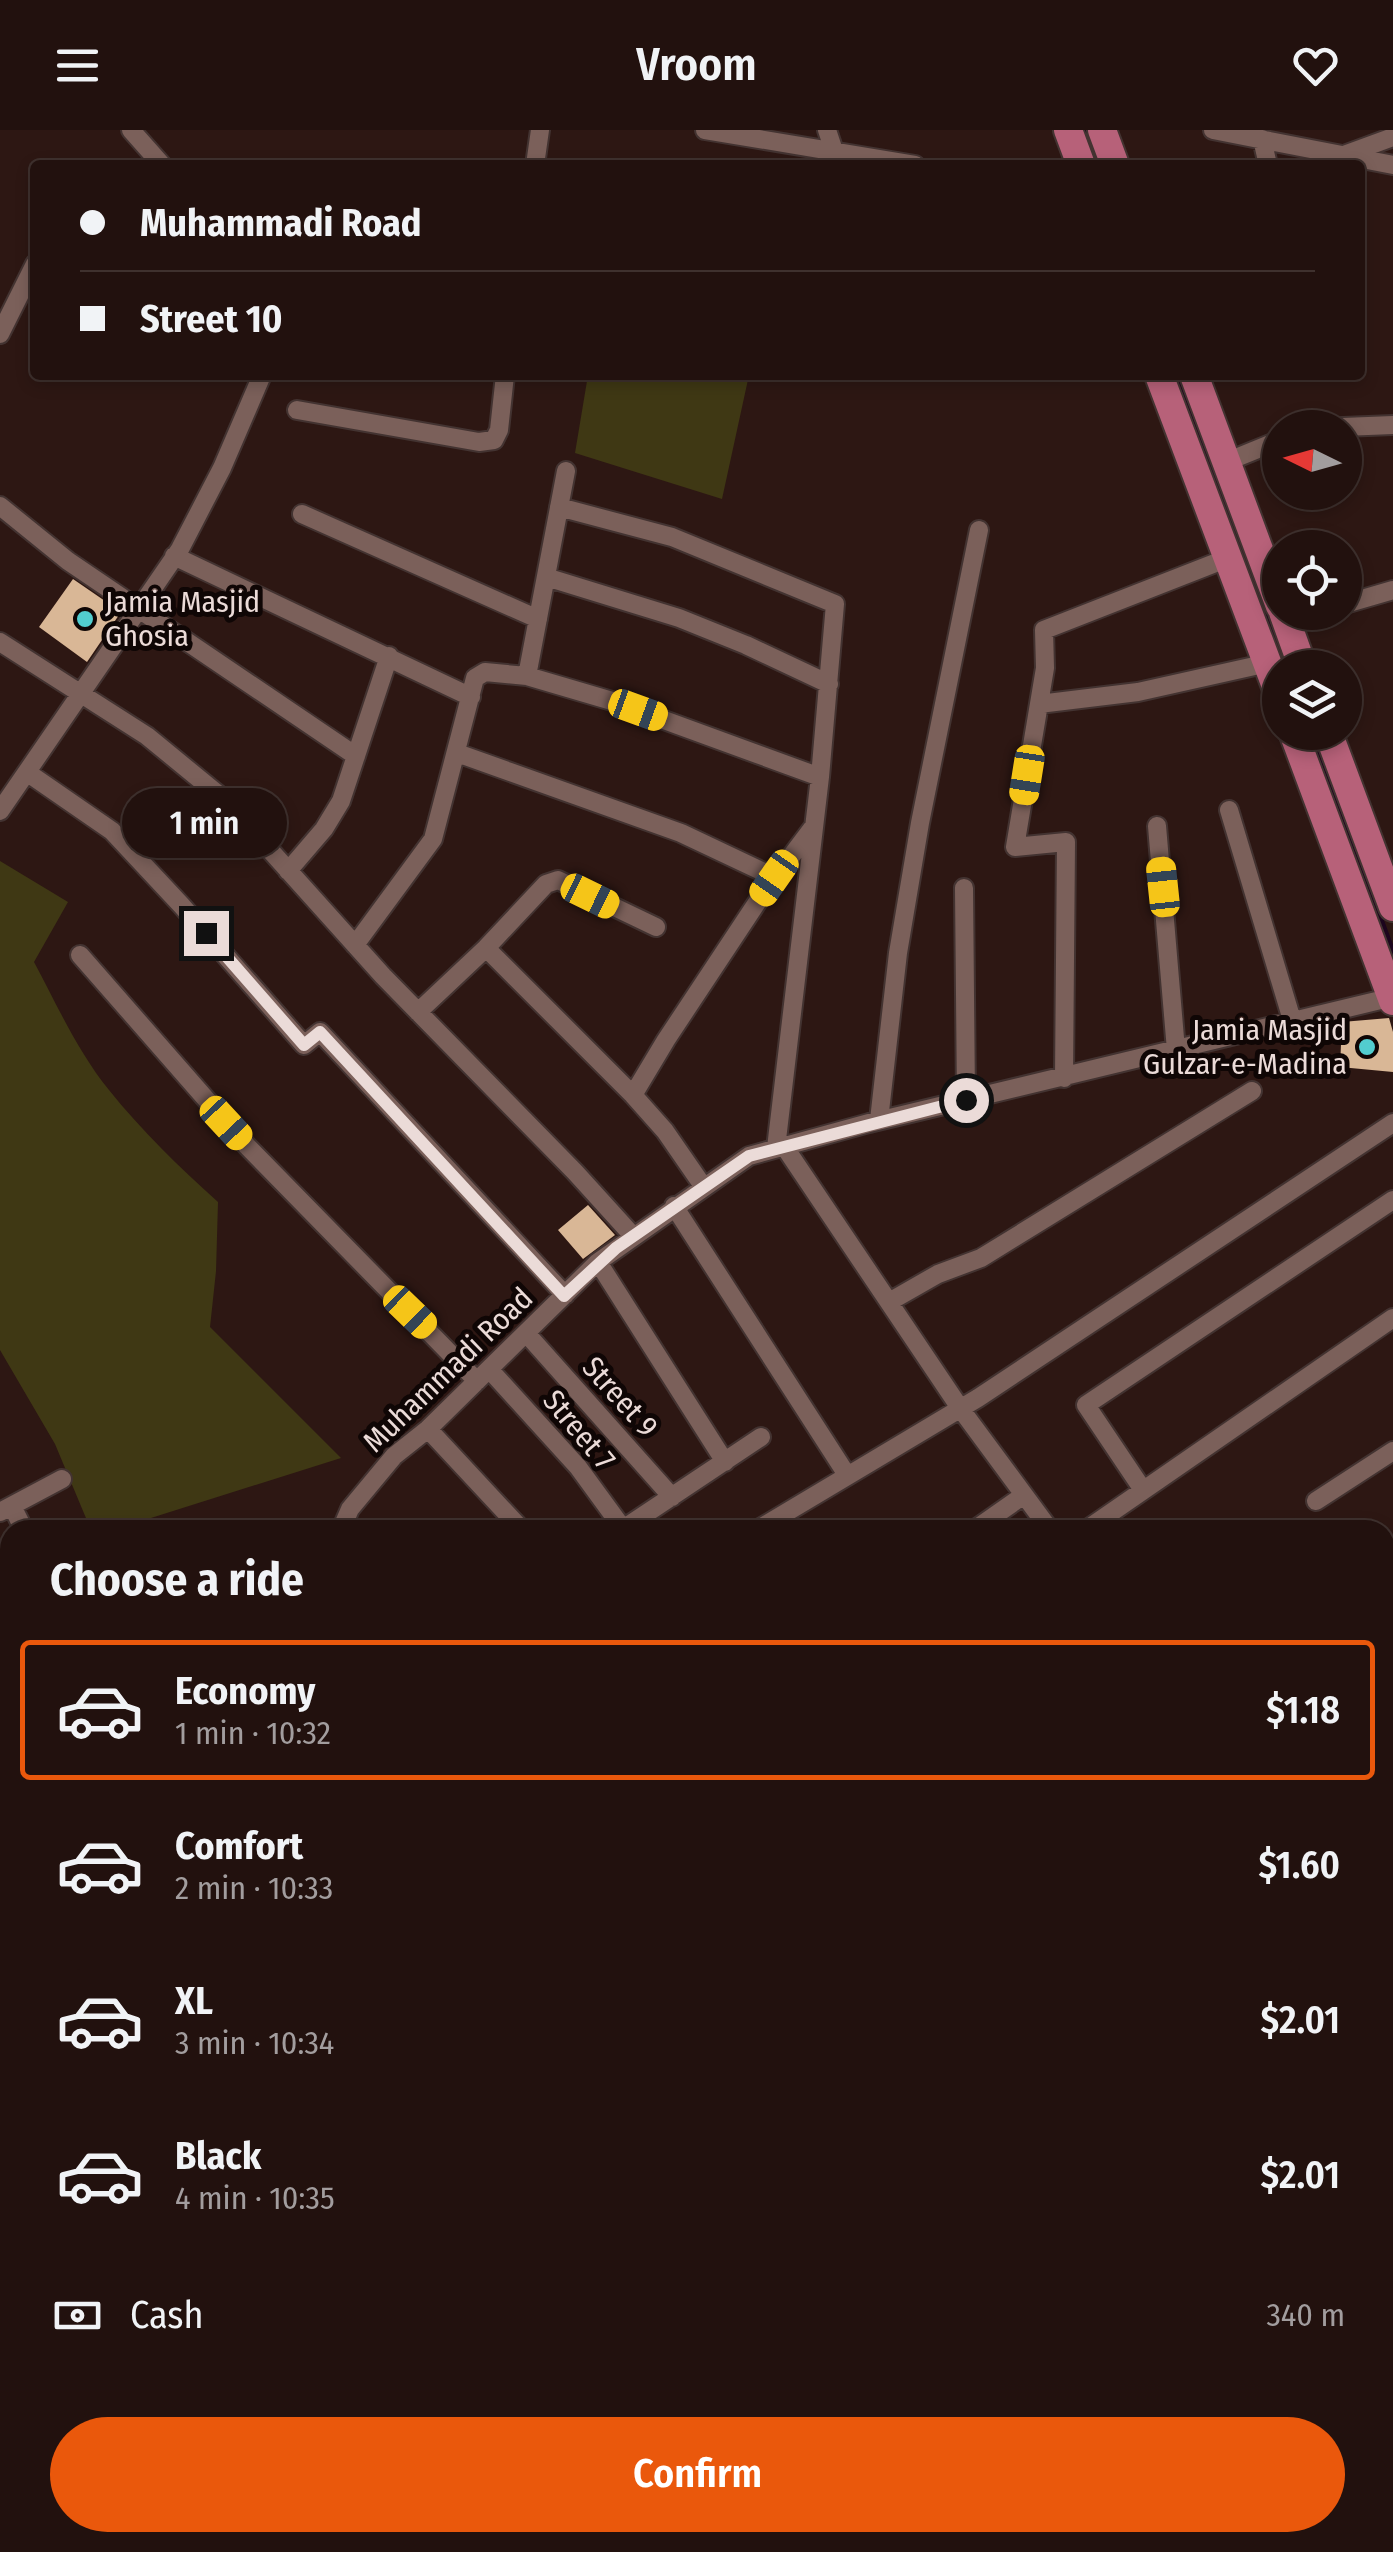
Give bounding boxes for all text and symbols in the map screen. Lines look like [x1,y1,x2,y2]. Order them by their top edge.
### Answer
icon: menu [50,38,105,93]
text: Vroom [636,38,757,92]
icon: heart [1288,38,1343,93]
text: Muhammadi Road [140,200,422,246]
text: Street 10 [140,296,283,342]
north arrow [1262,410,1362,510]
map controls [1262,410,1362,750]
button: locate [1262,530,1362,630]
place label: Jamia Masjid Ghosia [105,584,260,654]
marker: Jamia Masjid Ghosia [74,608,96,630]
button: layers [1262,650,1362,750]
car [605,686,671,734]
car [1007,743,1047,807]
callout: 1 min [124,788,288,858]
text: 1 min [170,804,239,842]
car [745,845,803,911]
car [1145,856,1181,918]
car [556,869,624,923]
route end [184,911,229,956]
place label: Jamia Masjid Gulzar-e-Madina [1143,1012,1347,1082]
marker: Jamia Masjid Gulzar-e-Madina [1356,1036,1378,1058]
route start [944,1078,989,1123]
car [195,1091,257,1155]
street label: Muhammadi Road [356,1280,540,1460]
car [378,1280,442,1344]
street label: Street 9 [575,1350,665,1444]
street label: Street 7 [535,1383,623,1477]
text: Choose a ride [50,1553,304,1607]
icon: car [55,1665,145,1755]
text: Economy [175,1668,315,1714]
text: $1.18 [1266,1687,1340,1733]
text: 1 min · 10:32 [175,1714,331,1752]
icon: car [55,1820,145,1910]
text: Comfort [175,1823,303,1869]
text: $1.60 [1258,1842,1340,1888]
text: 2 min · 10:33 [175,1869,333,1907]
icon: car [55,1975,145,2065]
text: XL [175,1978,213,2024]
text: $2.01 [1261,1997,1340,2043]
text: 3 min · 10:34 [175,2024,334,2062]
icon: car [55,2130,145,2220]
text: Black [175,2133,261,2179]
text: $2.01 [1261,2152,1340,2198]
text: 4 min · 10:35 [175,2179,335,2217]
icon: cash [50,2288,105,2343]
text: Cash [130,2292,204,2338]
text: 340 m [1266,2296,1345,2334]
button: Confirm [50,2417,1345,2532]

